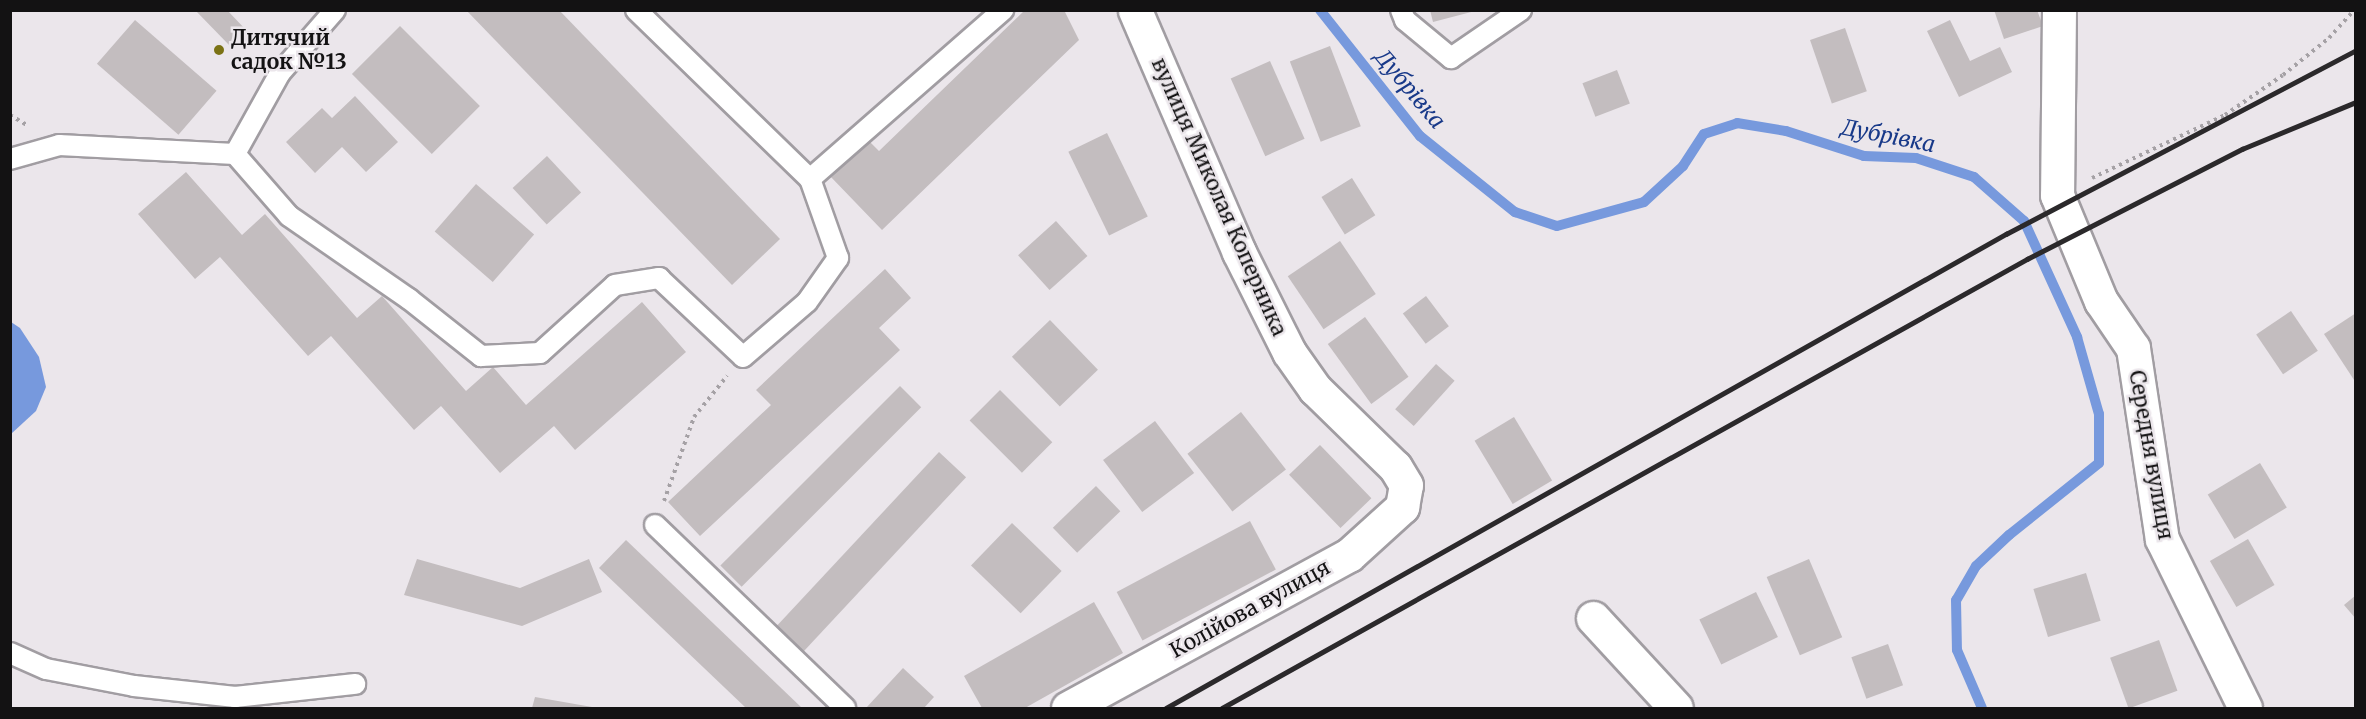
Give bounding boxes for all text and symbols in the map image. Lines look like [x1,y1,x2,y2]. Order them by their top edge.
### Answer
place label: Дитячий садок №13 [231,25,347,75]
marker: Дитячий садок №13 [212,43,226,57]
water label: Дубрівка [1369,44,1451,134]
street label: вулиця Миколая Коперника [1146,54,1292,340]
water label: Дубрівка [1839,114,1937,158]
street label: Середня вулиця [2124,368,2178,542]
street label: Колійова вулиця [1166,555,1334,663]

